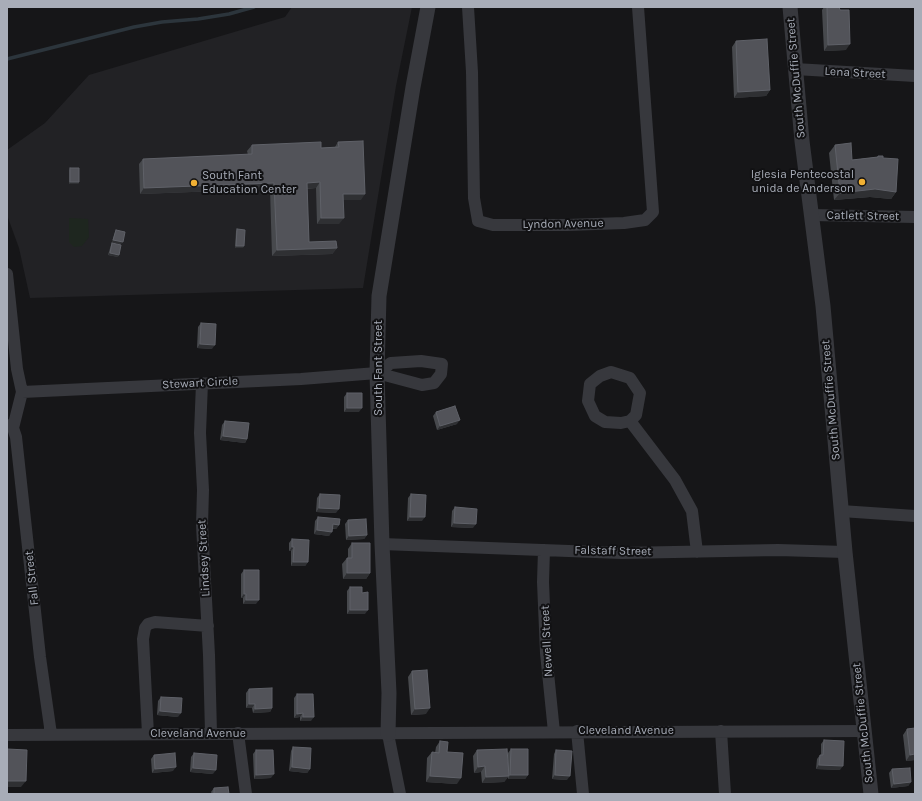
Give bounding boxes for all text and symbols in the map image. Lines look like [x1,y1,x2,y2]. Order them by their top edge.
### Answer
street label: South McDuffie Street [784,17,808,139]
street label: Lena Street [824,64,886,82]
place label: Iglesia Pentecostal unida de Anderson [751,168,854,196]
place label: South Fant Education Center [202,169,296,197]
marker: Iglesia Pentecostal unida de Anderson [857,177,867,187]
marker: South Fant Education Center [189,178,199,188]
street label: Catlett Street [826,208,900,224]
street label: Lyndon Avenue [522,216,604,232]
street label: South Fant Street [372,320,386,416]
street label: South McDuffie Street [819,339,843,461]
street label: Stewart Circle [162,374,238,392]
street label: Lindsey Street [195,519,213,597]
street label: Falstaff Street [574,543,652,559]
street label: Fall Street [22,550,42,606]
street label: Newell Street [538,605,556,677]
street label: South McDuffie Street [850,662,876,784]
street label: Cleveland Avenue [578,724,674,738]
street label: Cleveland Avenue [150,727,246,741]

